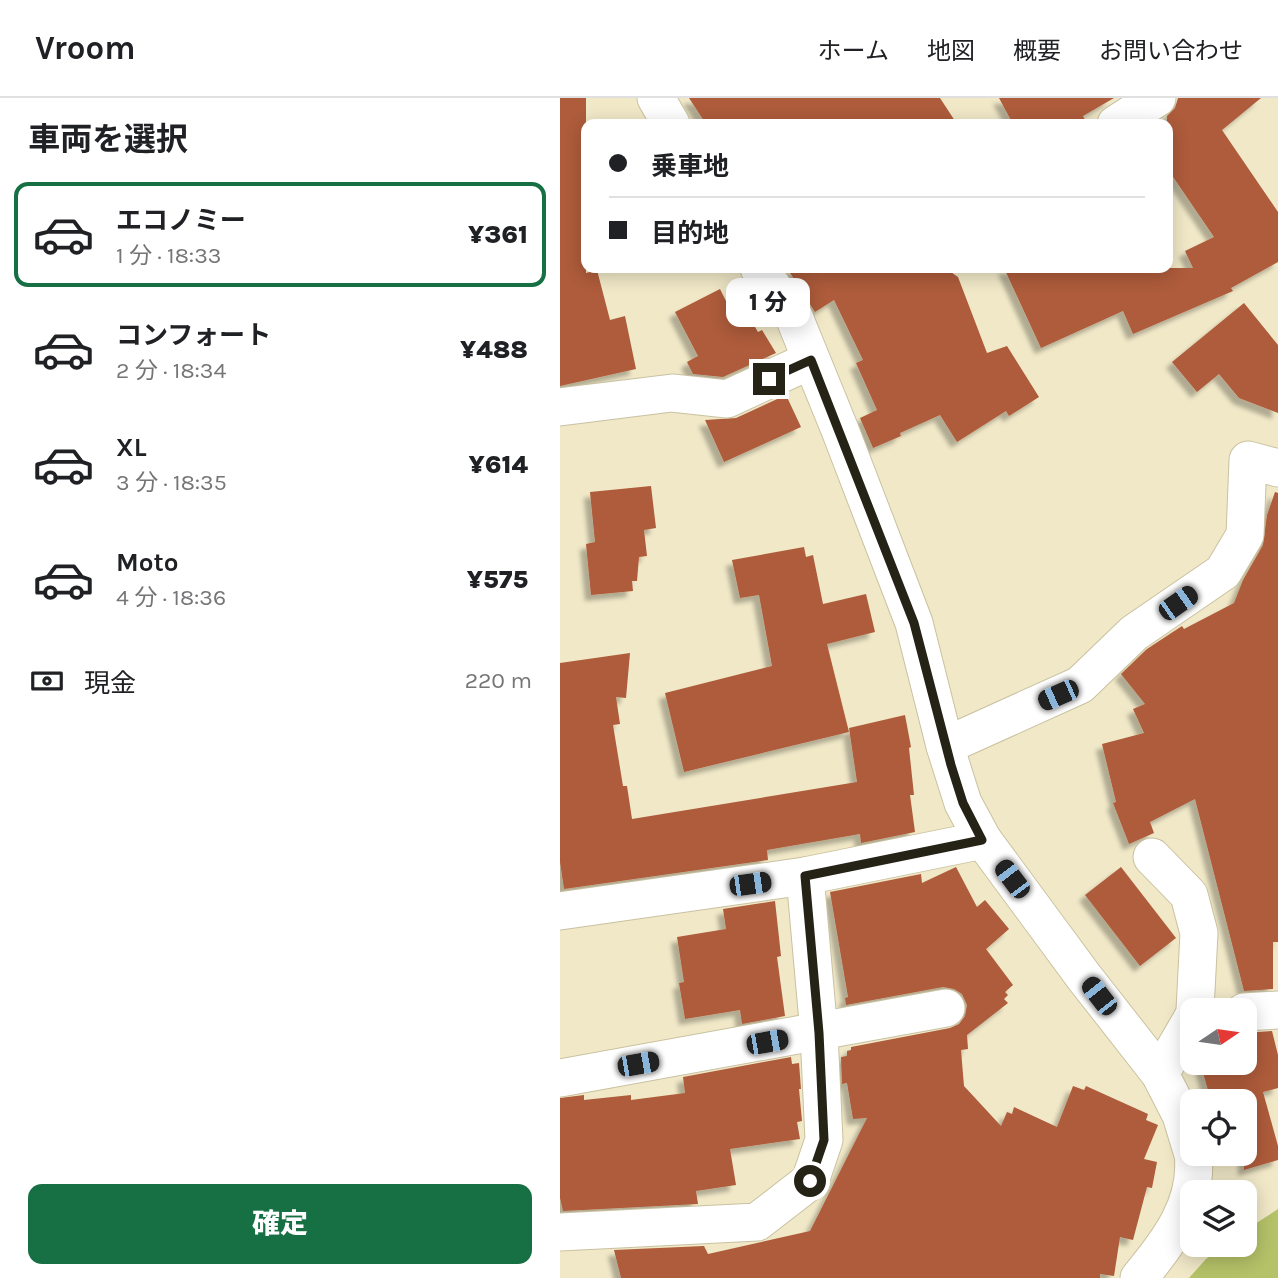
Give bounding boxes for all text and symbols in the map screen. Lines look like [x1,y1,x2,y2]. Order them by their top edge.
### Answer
text: Vroom [35,29,135,67]
text: ホーム [818,37,889,65]
text: 地図 [927,37,975,65]
text: 概要 [1013,37,1061,65]
text: お問い合わせ [1099,37,1243,65]
text: 車両を選択 [28,121,188,158]
text: 乗車地 [651,151,729,182]
icon: car [32,203,95,266]
text: エコノミー [116,205,246,236]
text: 目的地 [651,218,729,249]
text: ¥361 [468,219,528,250]
text: 1 分 · 18:33 [116,242,221,269]
callout: 1 分 [727,278,811,327]
text: 1 分 [749,289,787,316]
icon: car [32,318,95,381]
text: コンフォート [116,320,271,351]
text: ¥488 [460,334,528,365]
text: 2 分 · 18:34 [116,357,226,384]
route end [753,363,785,395]
text: XL [116,432,147,463]
icon: car [32,433,95,496]
text: ¥614 [469,449,528,480]
text: 3 分 · 18:35 [116,469,227,496]
text: Moto [116,547,178,578]
icon: car [32,548,95,611]
text: ¥575 [467,564,528,595]
car [1155,582,1202,624]
text: 4 分 · 18:36 [116,584,226,611]
icon: cash [28,662,66,700]
text: 220 m [465,667,532,694]
text: 現金 [84,668,136,699]
car [1035,677,1082,713]
car [991,856,1034,902]
car [728,871,773,897]
car [1078,973,1121,1019]
north arrow [1180,998,1256,1074]
map controls [1180,998,1257,1257]
car [745,1028,790,1056]
car [616,1050,661,1078]
button: locate [1180,1089,1257,1166]
route start [794,1165,826,1197]
button: layers [1180,1180,1257,1257]
button: 確定 [28,1184,532,1264]

